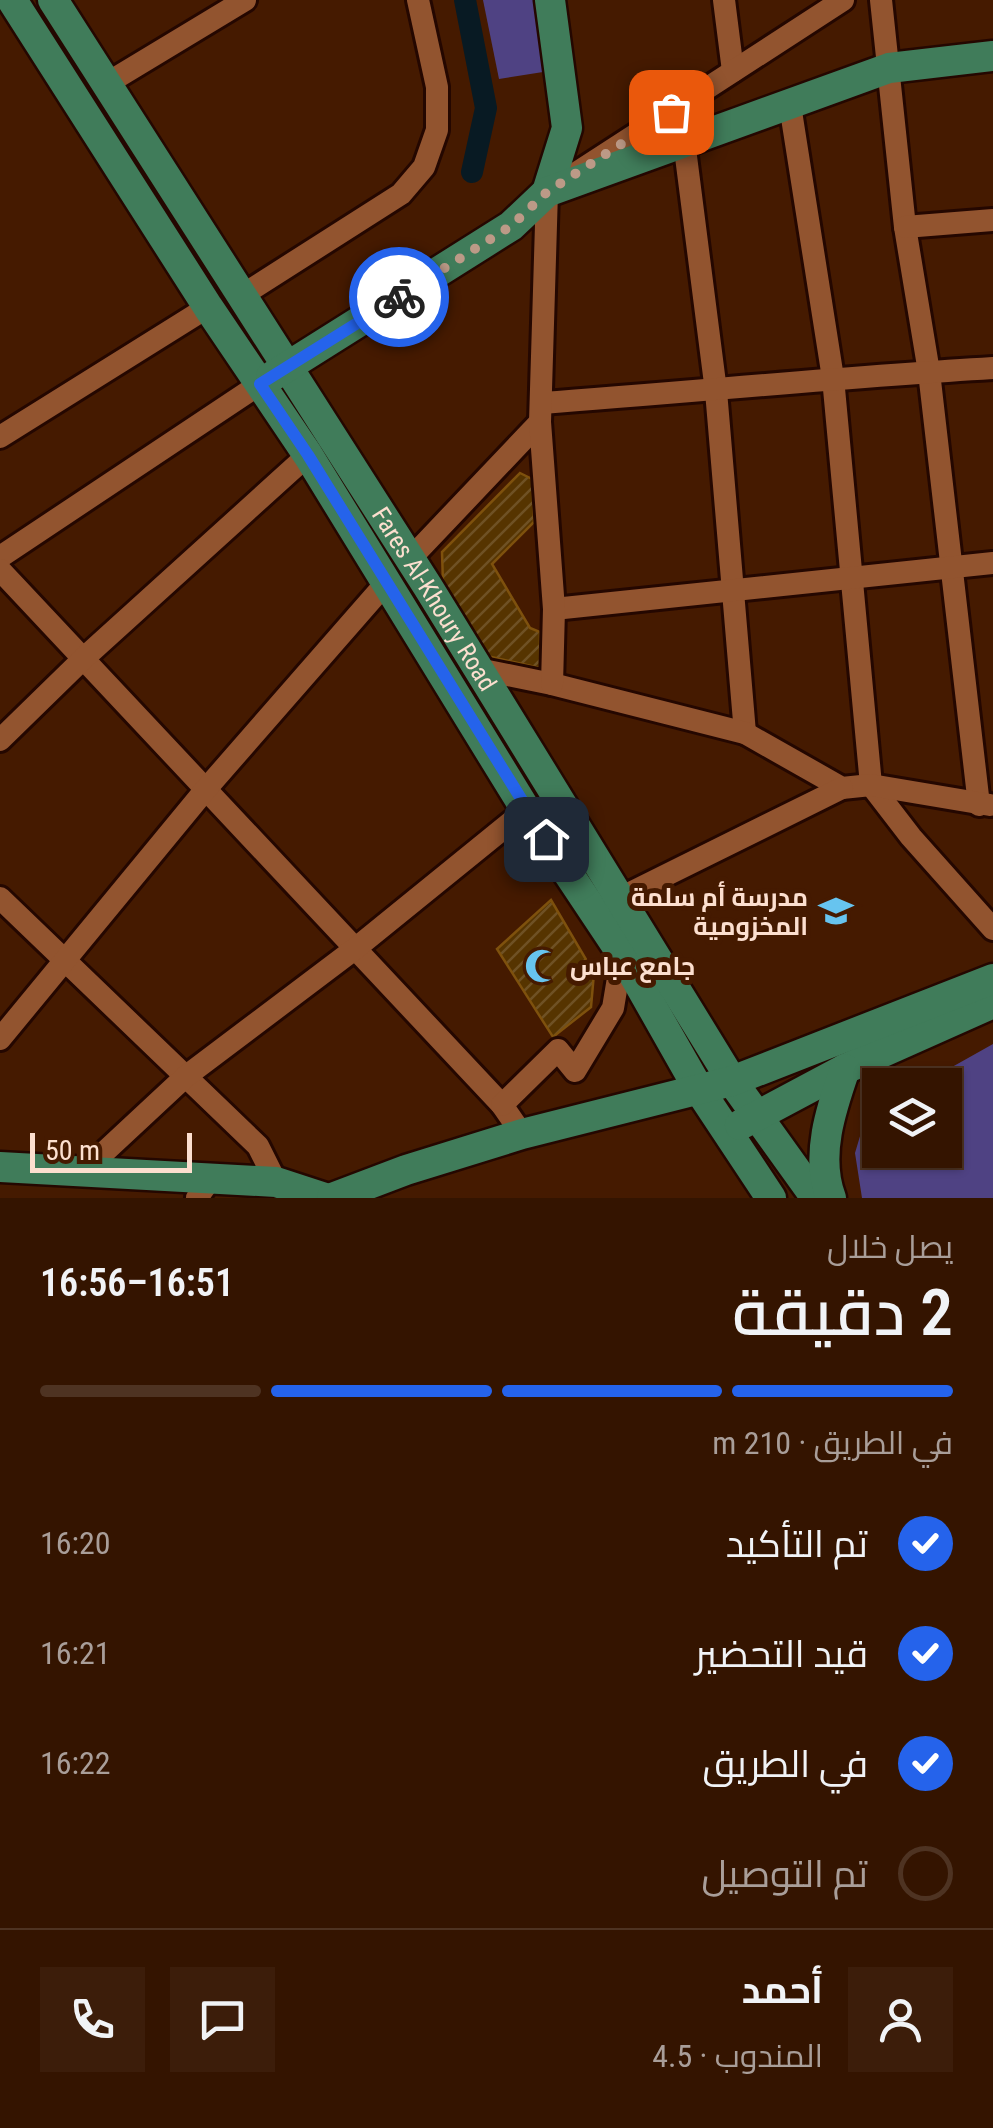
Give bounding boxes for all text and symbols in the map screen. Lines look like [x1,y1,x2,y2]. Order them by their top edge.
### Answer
pin [629,70,714,155]
icon: bag [644,85,699,140]
courier [349,247,449,347]
icon: bike [372,270,427,325]
street label: Fares Al-Khoury Road [366,502,502,696]
pin [504,797,589,882]
icon: home [519,812,574,867]
place label: مدرسة أم سلمة المخزومية [631,881,808,941]
school or university icon: مدرسة أم سلمة المخزومية [817,892,855,930]
mosque icon: جامع عباس [523,947,561,985]
place label: جامع عباس [570,952,695,983]
map controls [862,1068,962,1168]
button: layers [862,1068,962,1168]
scale bar [30,1128,192,1172]
text: 50 m [45,1134,100,1167]
text: يصل خلال [827,1228,953,1266]
text: 16:51–16:56 [40,1261,234,1305]
text: 2 دقيقة [732,1275,953,1351]
text: في الطريق · 210 m [712,1424,953,1462]
icon: check [898,1516,953,1571]
text: تم التأكيد [726,1522,868,1566]
text: 16:20 [40,1524,111,1562]
icon: check [898,1626,953,1681]
text: قيد التحضير [695,1632,868,1676]
text: 16:21 [40,1634,111,1672]
icon: check [898,1736,953,1791]
text: في الطريق [702,1742,868,1786]
text: 16:22 [40,1744,111,1782]
text: تم التوصيل [701,1852,868,1896]
button: phone [40,1967,145,2072]
button: chat [170,1967,275,2072]
button: person [848,1967,953,2072]
text: أحمد [742,1968,823,2012]
text: المندوب · 4.5 [652,2037,823,2075]

